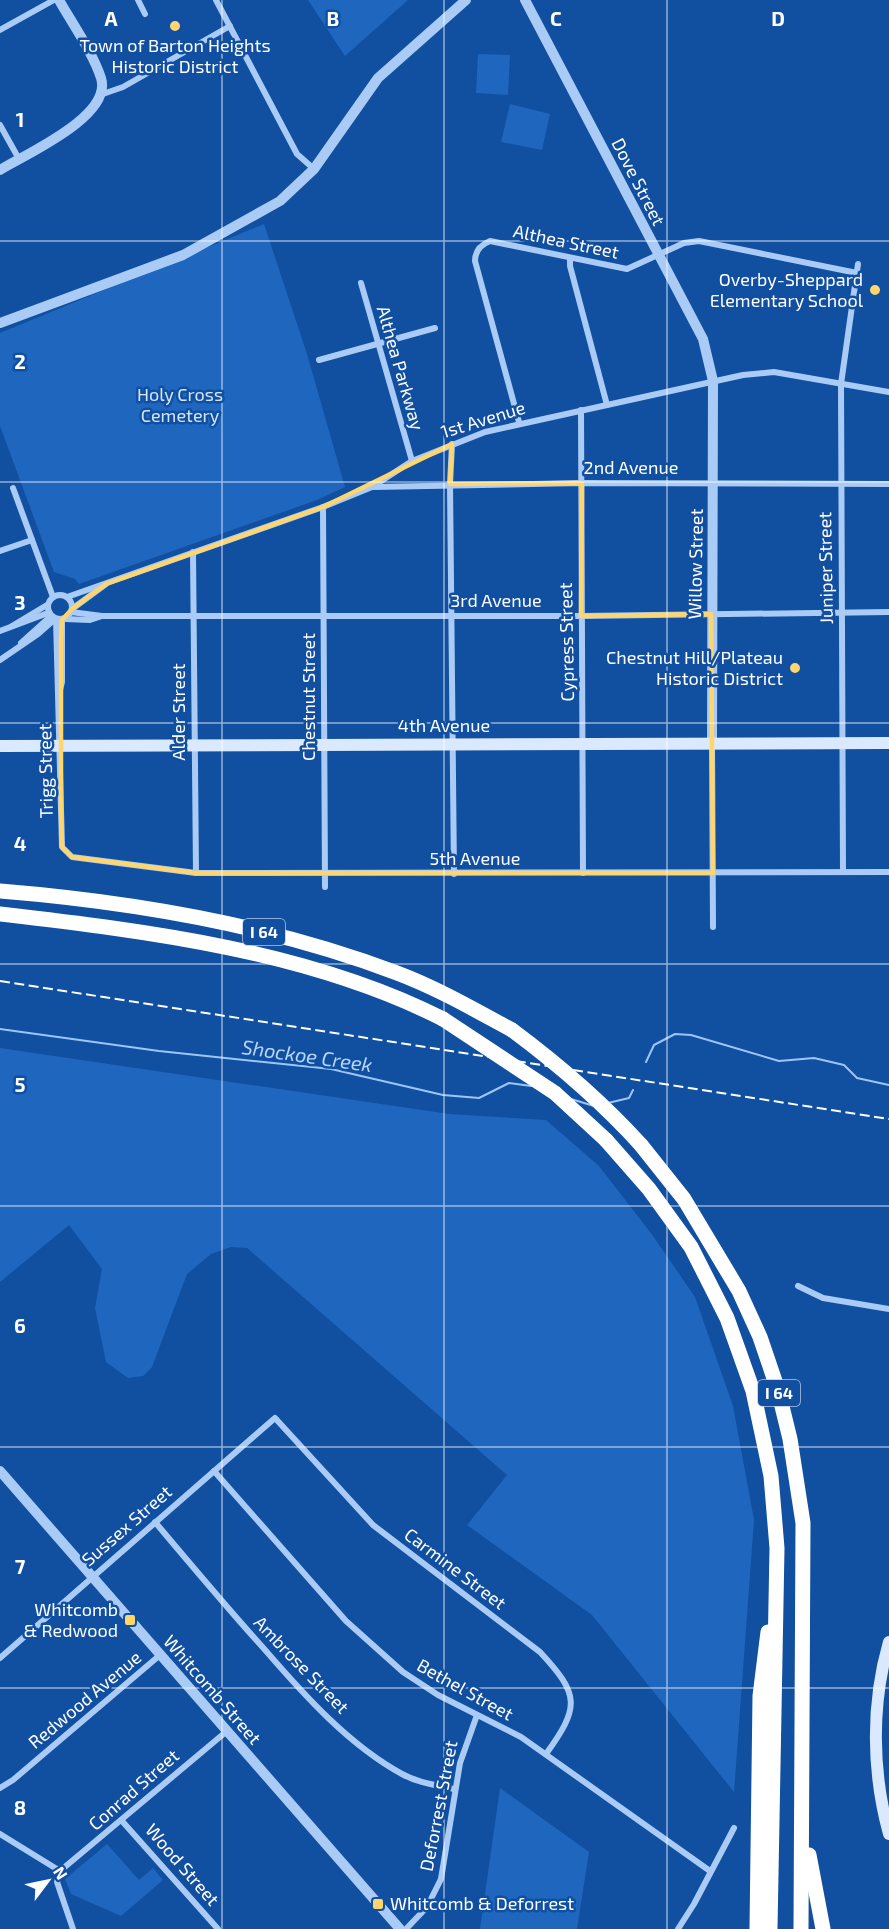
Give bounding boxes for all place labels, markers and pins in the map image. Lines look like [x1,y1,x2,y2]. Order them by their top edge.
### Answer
marker: Town of Barton Heights Historic District [168,19,182,33]
place label: Town of Barton Heights Historic District [79,34,271,77]
place label: Overby-Sheppard Elementary School [710,268,864,311]
marker: Overby-Sheppard Elementary School [868,283,882,297]
place label: Chestnut Hill/Plateau Historic District [606,646,783,689]
marker: Chestnut Hill/Plateau Historic District [788,661,802,675]
place label: Whitcomb & Redwood [24,1598,118,1641]
marker: Whitcomb & Redwood [123,1613,137,1627]
place label: Whitcomb & Deforrest [390,1892,574,1914]
marker: Whitcomb & Deforrest [371,1897,385,1911]

